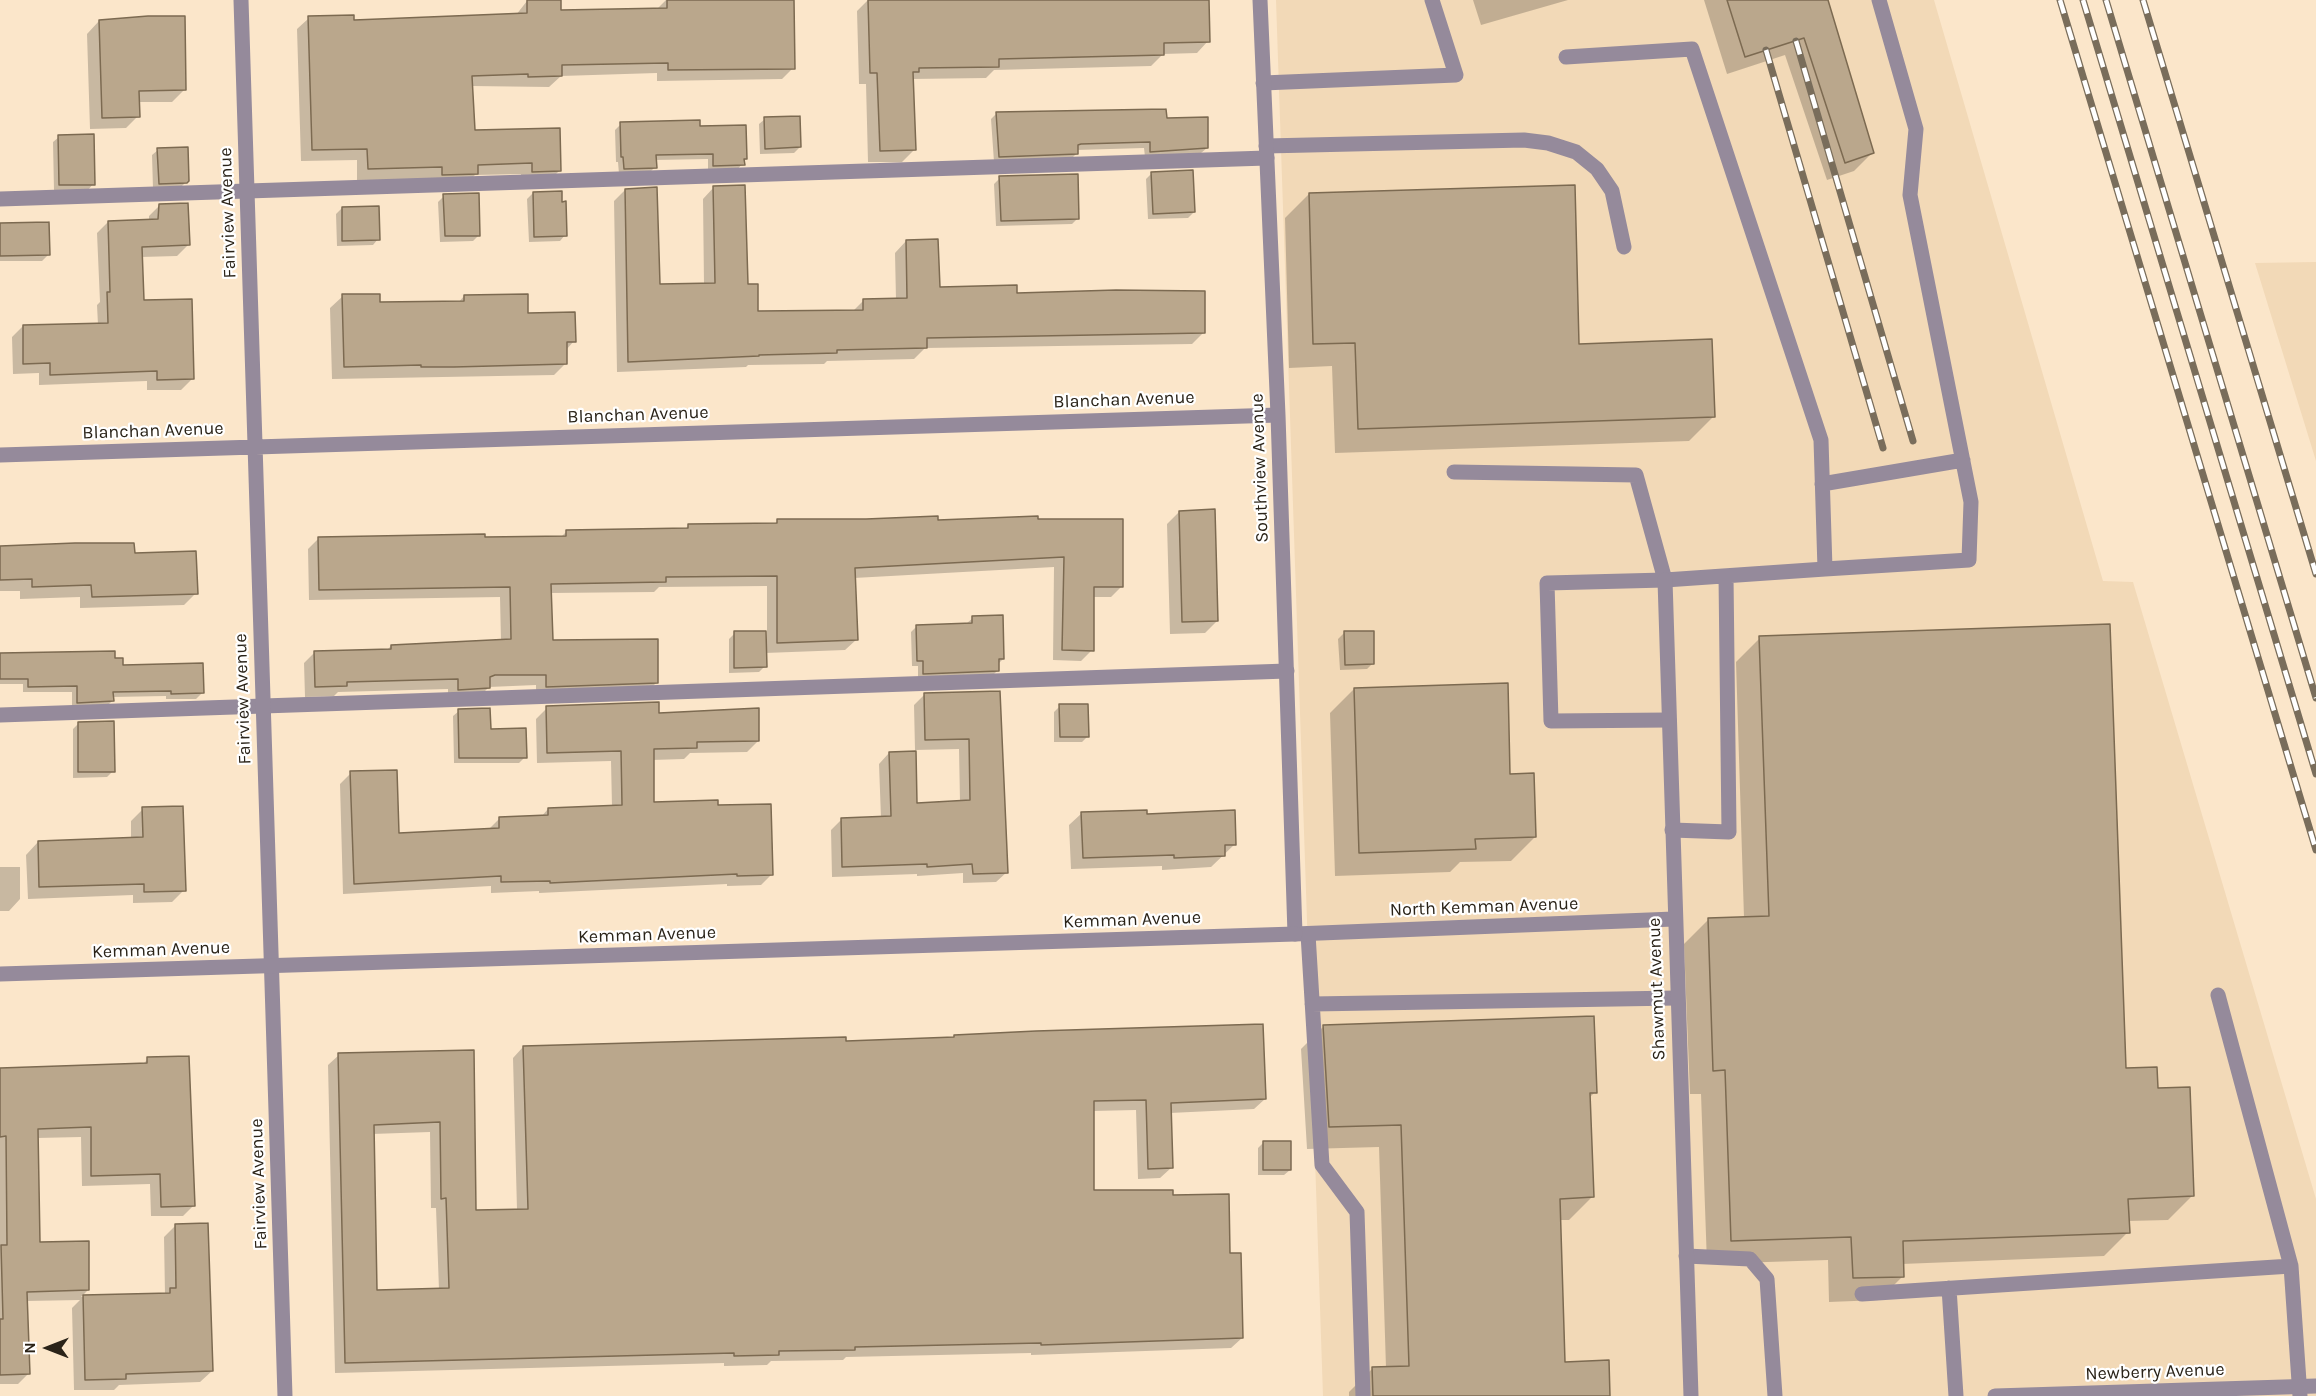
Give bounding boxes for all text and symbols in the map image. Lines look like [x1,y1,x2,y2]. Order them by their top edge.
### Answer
street label: Fairview Avenue [215,147,241,279]
street label: Blanchan Avenue [1053,387,1195,413]
street label: Southview Avenue [1247,393,1273,543]
street label: Blanchan Avenue [567,402,709,428]
street label: Blanchan Avenue [82,418,224,444]
street label: Fairview Avenue [230,633,256,765]
street label: North Kemman Avenue [1389,893,1579,921]
street label: Kemman Avenue [1063,907,1201,933]
street label: Shawmut Avenue [1644,917,1670,1061]
street label: Kemman Avenue [578,922,716,948]
street label: Kemman Avenue [92,937,230,963]
street label: Fairview Avenue [246,1118,272,1250]
north arrow [18,1318,78,1378]
text: N [20,1342,39,1354]
street label: Newberry Avenue [2085,1359,2225,1385]

